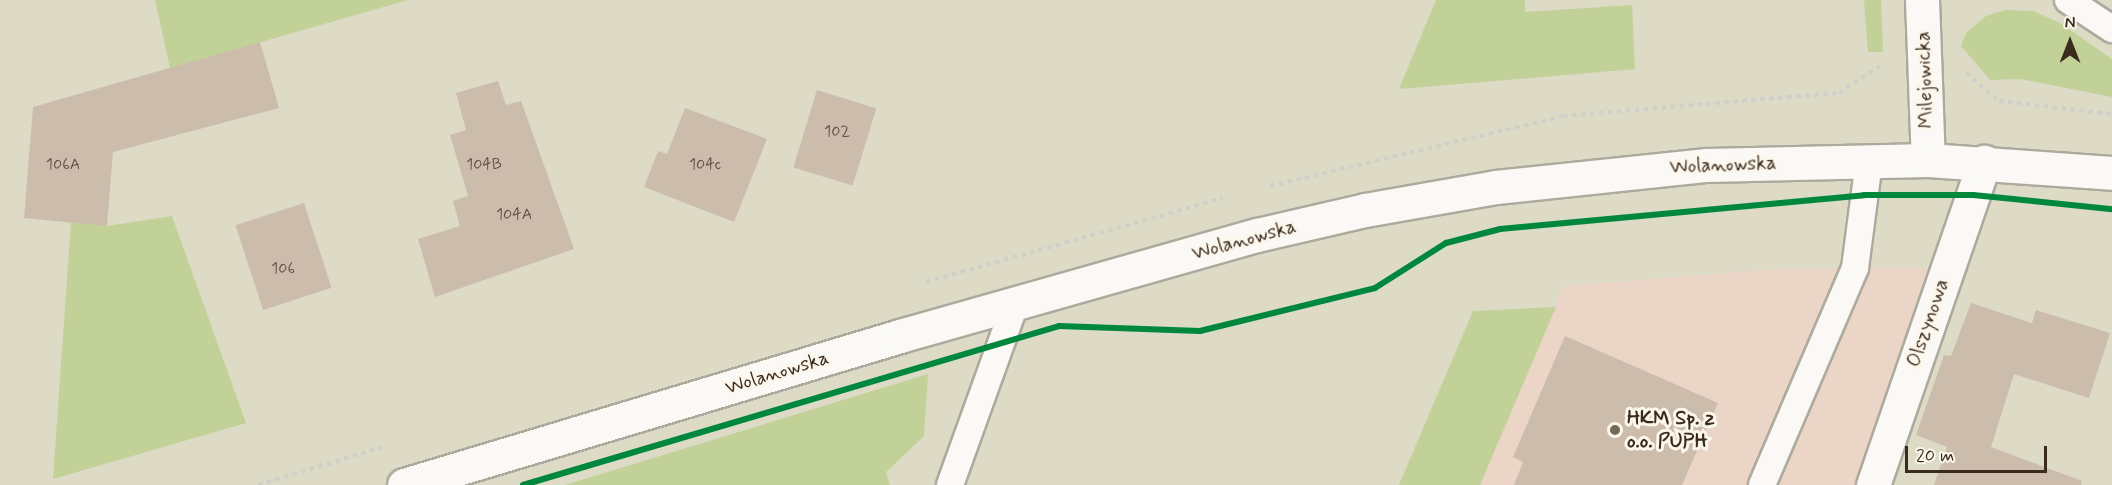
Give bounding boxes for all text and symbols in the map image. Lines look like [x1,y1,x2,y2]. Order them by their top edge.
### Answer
north arrow [2040,12,2100,72]
text: N [2065,13,2075,34]
street label: Milejowicka [1911,31,1939,129]
house number: 102 [824,122,850,142]
street label: Wolanowska [1669,151,1777,179]
house number: 106A [46,155,80,175]
house number: 104B [466,155,502,175]
house number: 104c [689,155,721,175]
house number: 104A [496,205,532,225]
street label: Wolanowska [1189,215,1299,265]
house number: 106 [271,259,295,279]
street label: Olszynowa [1902,276,1954,370]
street label: Wolanowska [722,346,832,400]
place label: HKM Sp. z o.o. PUPH [1627,406,1715,453]
marker: HKM Sp. z o.o. PUPH [1608,423,1622,437]
scale bar [1908,434,2050,472]
text: 20 m [1916,444,1954,468]

